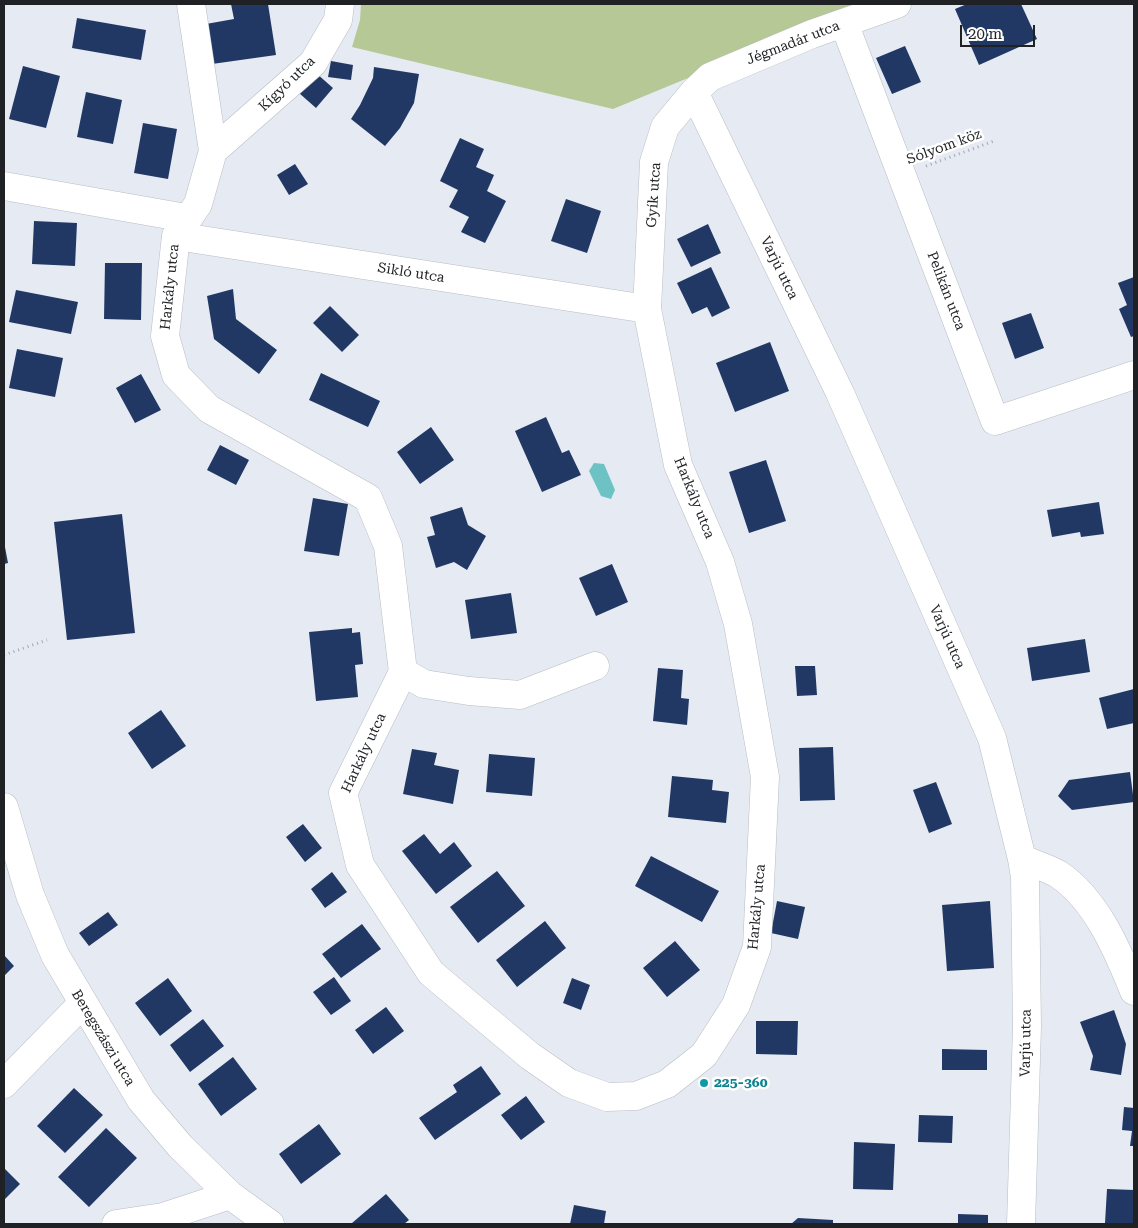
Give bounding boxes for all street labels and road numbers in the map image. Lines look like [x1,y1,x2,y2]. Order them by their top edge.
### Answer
street label: Jégmadár utca [744,17,842,69]
street label: Kígyó utca [255,53,319,115]
street label: Sólyom köz [904,126,984,168]
street label: Gyík utca [643,162,665,228]
street label: Varjú utca [757,234,801,302]
street label: Harkály utca [157,243,183,331]
street label: Pelikán utca [923,249,969,333]
street label: Sikló utca [376,259,446,287]
street label: Harkály utca [670,455,718,541]
street label: Varjú utca [926,603,968,671]
street label: Harkály utca [338,710,390,796]
street label: Harkály utca [745,863,769,951]
street label: Beregszászi utca [68,987,138,1089]
street label: Varjú utca [1017,1009,1035,1077]

